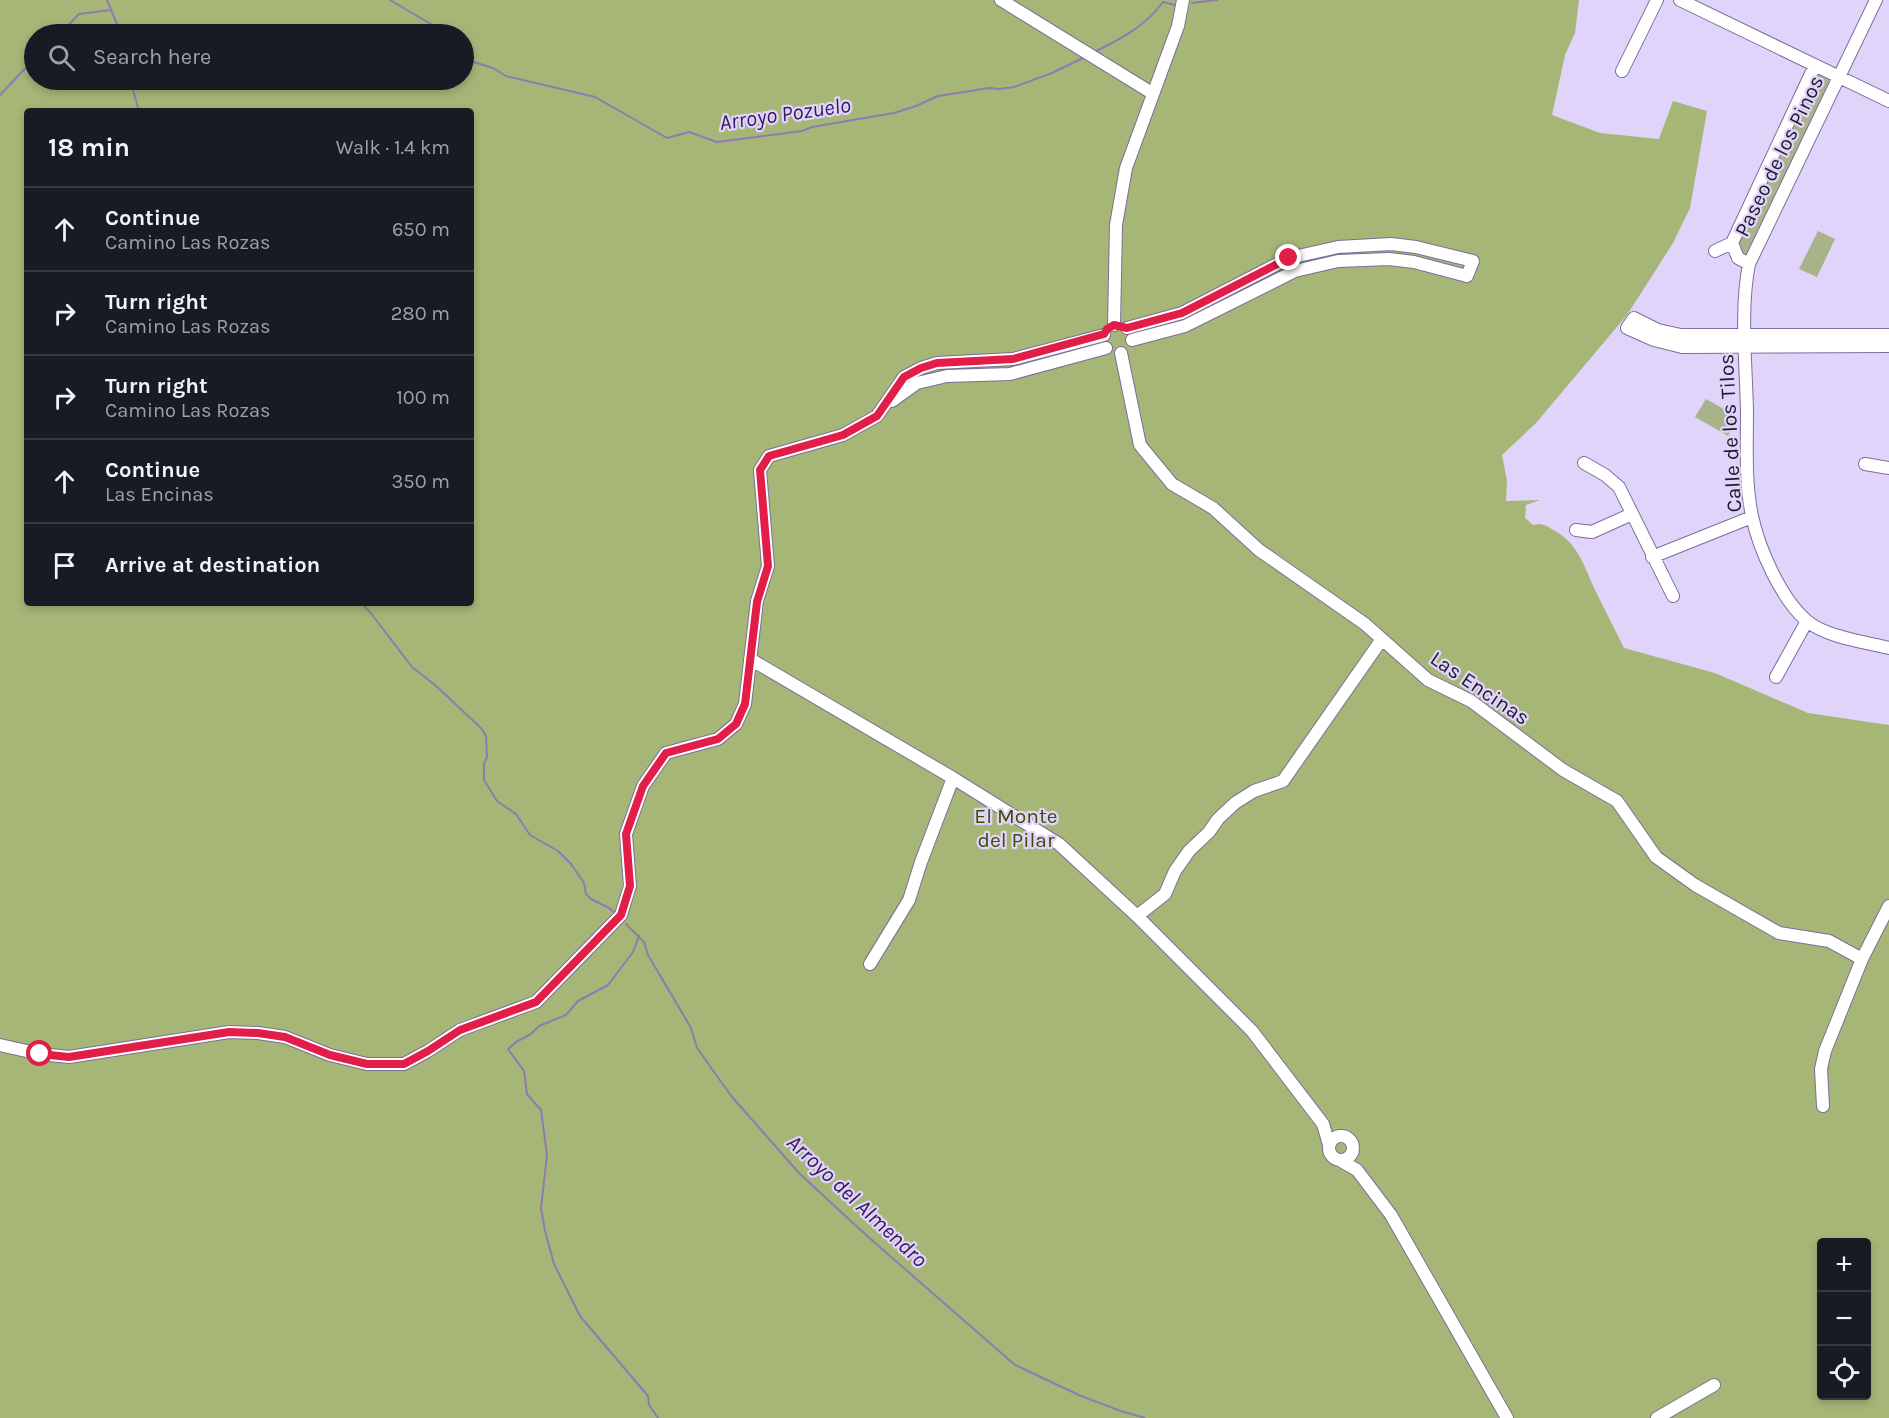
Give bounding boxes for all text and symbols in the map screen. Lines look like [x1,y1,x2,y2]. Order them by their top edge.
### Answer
search box [24,24,474,90]
icon: search [45,41,78,74]
text: Search here [93,44,211,70]
street label: Paseo de los Pinos [1730,72,1828,240]
water label: Arroyo Pozuelo [718,92,852,136]
text: 18 min [48,132,130,163]
text: Walk · 1.4 km [336,136,450,159]
text: Continue [105,205,200,231]
icon: ahead [48,213,81,246]
text: 650 m [392,218,450,241]
text: Camino Las Rozas [105,231,271,254]
route end [1275,244,1301,270]
text: Turn right [105,289,208,315]
icon: right [48,297,81,330]
text: 280 m [391,302,450,325]
text: Camino Las Rozas [105,315,271,338]
street label: Calle de los Tilos [1714,353,1746,513]
text: Turn right [105,373,208,399]
icon: right [48,381,81,414]
text: 100 m [396,386,450,409]
text: Camino Las Rozas [105,399,271,422]
text: Continue [105,457,200,483]
icon: ahead [48,465,81,498]
text: 350 m [392,470,450,493]
text: Las Encinas [105,483,214,506]
icon: arrive [48,549,81,582]
text: Arrive at destination [105,552,320,578]
street label: Las Encinas [1426,646,1534,730]
park label: El Monte del Pilar [974,804,1058,852]
route start [26,1040,52,1066]
water label: Arroyo del Almendro [781,1129,933,1273]
map controls [1817,1238,1871,1400]
button: + [1817,1238,1871,1292]
button: − [1817,1292,1871,1346]
button: locate [1817,1346,1871,1400]

